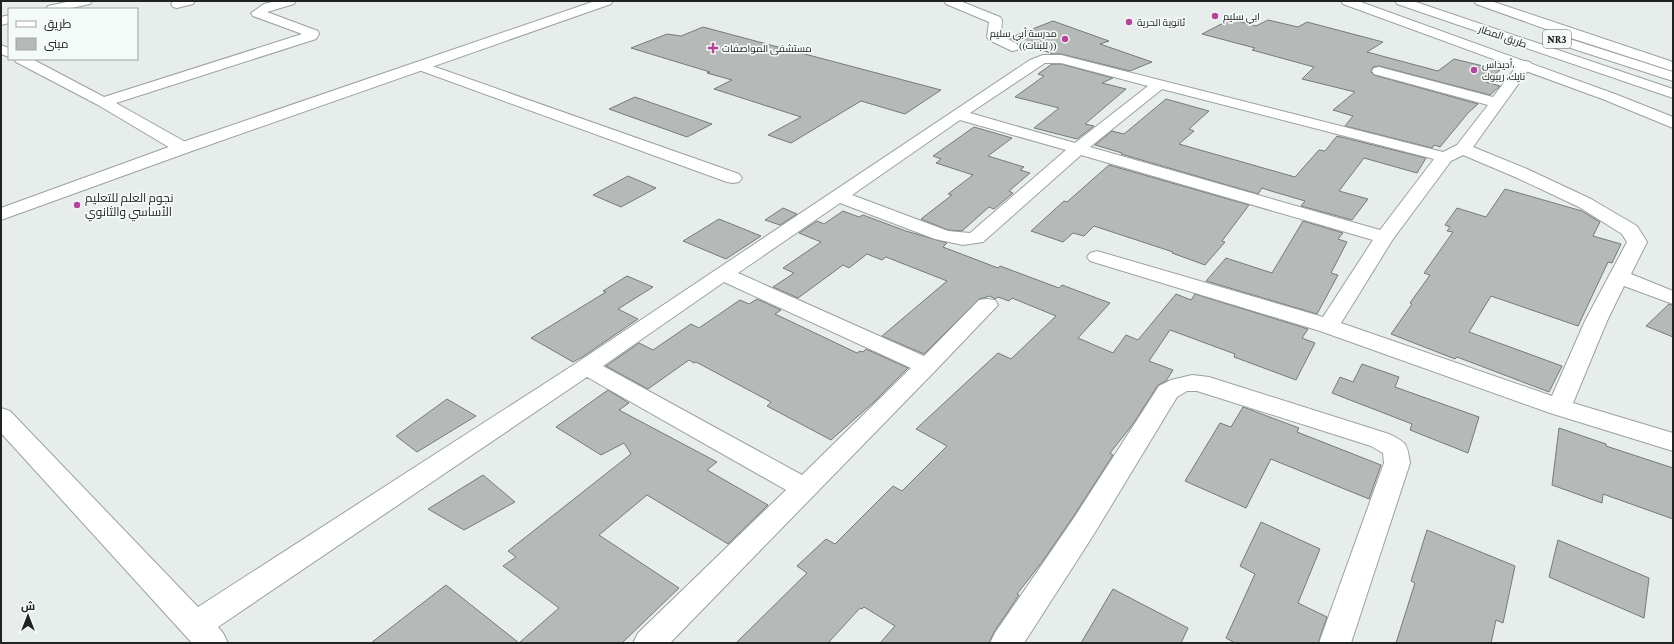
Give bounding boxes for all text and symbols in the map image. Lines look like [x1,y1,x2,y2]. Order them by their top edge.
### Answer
legend [8,8,138,60]
marker: ابي سليم [1210,11,1220,21]
place label: ابي سليم [1223,11,1260,24]
text: طريق [44,17,72,31]
marker: ثانوية الحرية [1124,17,1134,27]
place label: ثانوية الحرية [1137,17,1185,28]
street label: طريق المطار [1476,23,1528,51]
place label: مدرسة أبي سليم ((للبنات )) [990,27,1057,52]
road number: NR3 [1543,30,1571,48]
marker: مدرسة أبي سليم ((للبنات )) [1060,34,1070,44]
text: مبنى [44,37,69,51]
marker: مستشفى المواصفات [707,42,719,54]
place label: مستشفى المواصفات [722,43,812,55]
place label: أديداس، نايك، ريبوك [1482,58,1525,82]
marker: أديداس، نايك، ريبوك [1469,65,1479,75]
place label: نجوم العلم للتعليم الأساسي والثانوي [85,191,173,222]
marker: نجوم العلم للتعليم الأساسي والثانوي [72,200,82,210]
north arrow [8,596,48,636]
text: ش [21,600,35,613]

